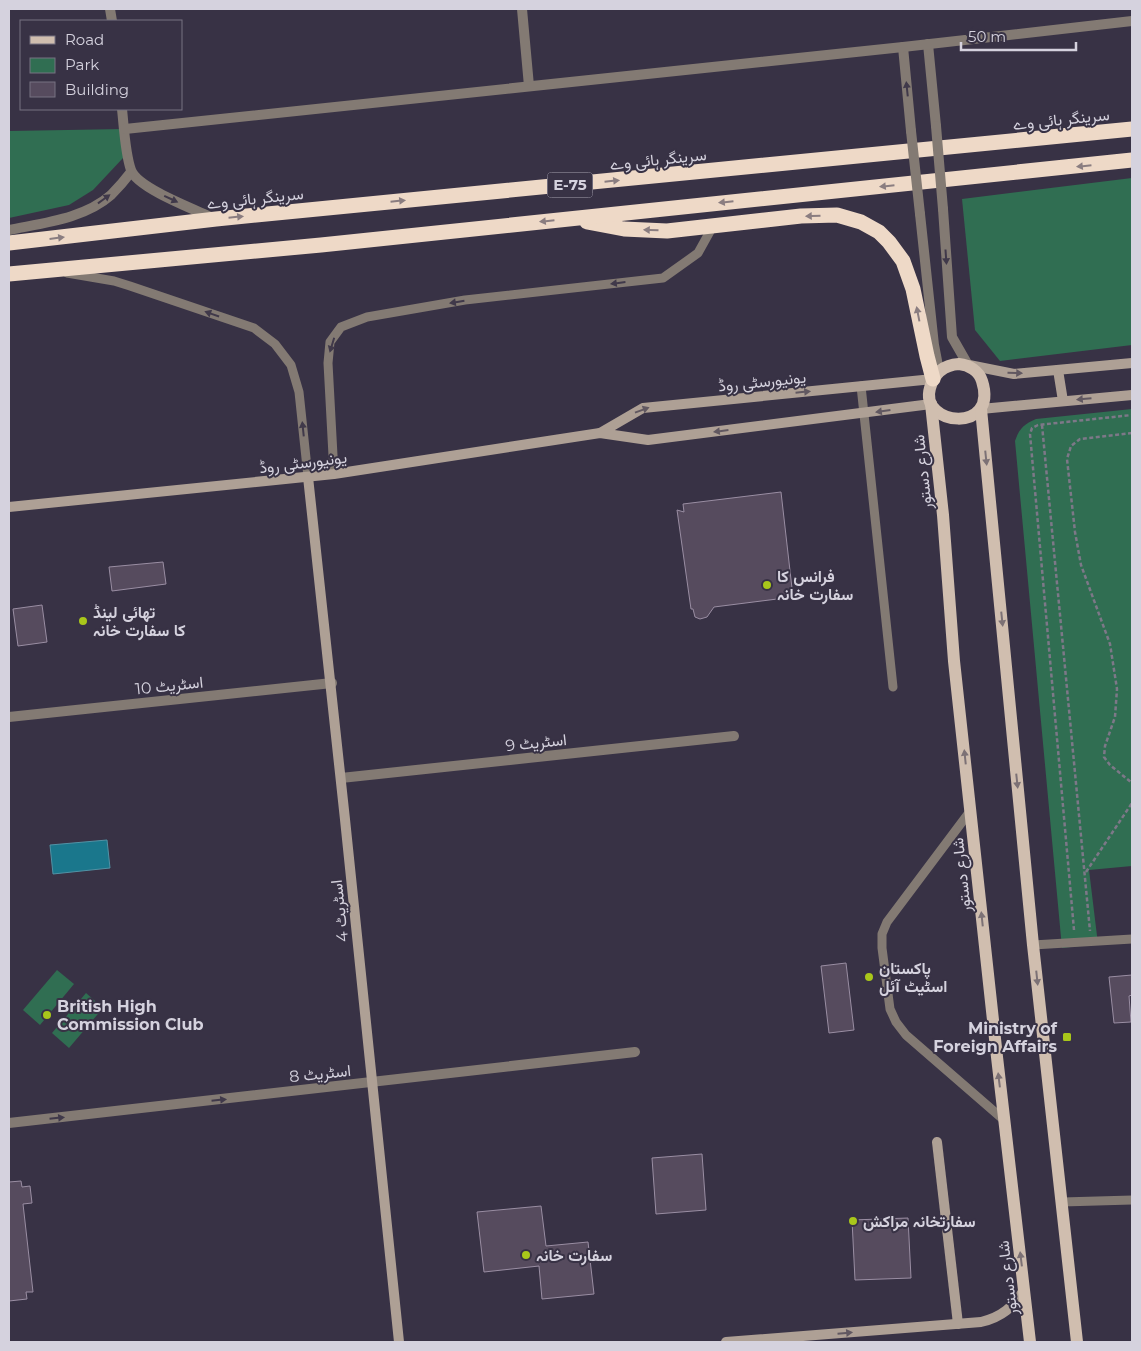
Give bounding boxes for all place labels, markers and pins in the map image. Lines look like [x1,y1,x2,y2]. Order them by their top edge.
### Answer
place label: فرانس کا سفارت خانہ [777,567,853,605]
marker: فرانس کا سفارت خانہ [761,579,773,591]
place label: تھائی لینڈ کا سفارت خانہ [93,603,185,641]
marker: تھائی لینڈ کا سفارت خانہ [77,615,89,627]
place label: پاکستان اسٹیٹ آئل [879,959,948,996]
marker: پاکستان اسٹیٹ آئل [863,971,875,983]
place label: British High Commission Club [57,997,203,1034]
marker: British High Commission Club [41,1009,53,1021]
place label: Ministry of Foreign Affairs [933,1019,1058,1056]
marker: Ministry of Foreign Affairs [1061,1031,1073,1043]
place label: سفارتخانہ مراکش [863,1212,976,1232]
marker: سفارتخانہ مراکش [847,1215,859,1227]
place label: سفارت خانہ [536,1246,612,1266]
marker: سفارت خانہ [520,1249,532,1261]

